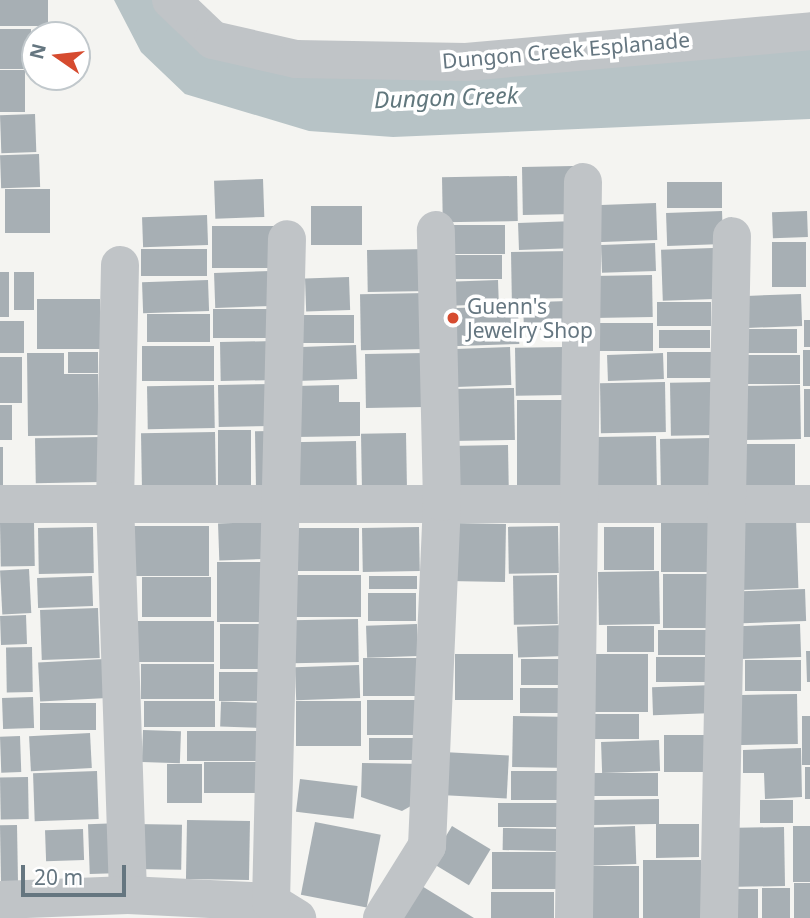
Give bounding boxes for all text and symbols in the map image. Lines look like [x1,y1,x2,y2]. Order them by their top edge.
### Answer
north arrow [21,21,91,91]
street label: Dungon Creek Esplanade [441,27,691,73]
text: N [23,41,52,62]
water label: Dungon Creek [374,81,518,113]
place label: Guenn's Jewelry Shop [467,293,593,343]
marker: Guenn's Jewelry Shop [445,310,461,326]
scale bar [24,852,130,896]
text: 20 m [34,863,83,891]

